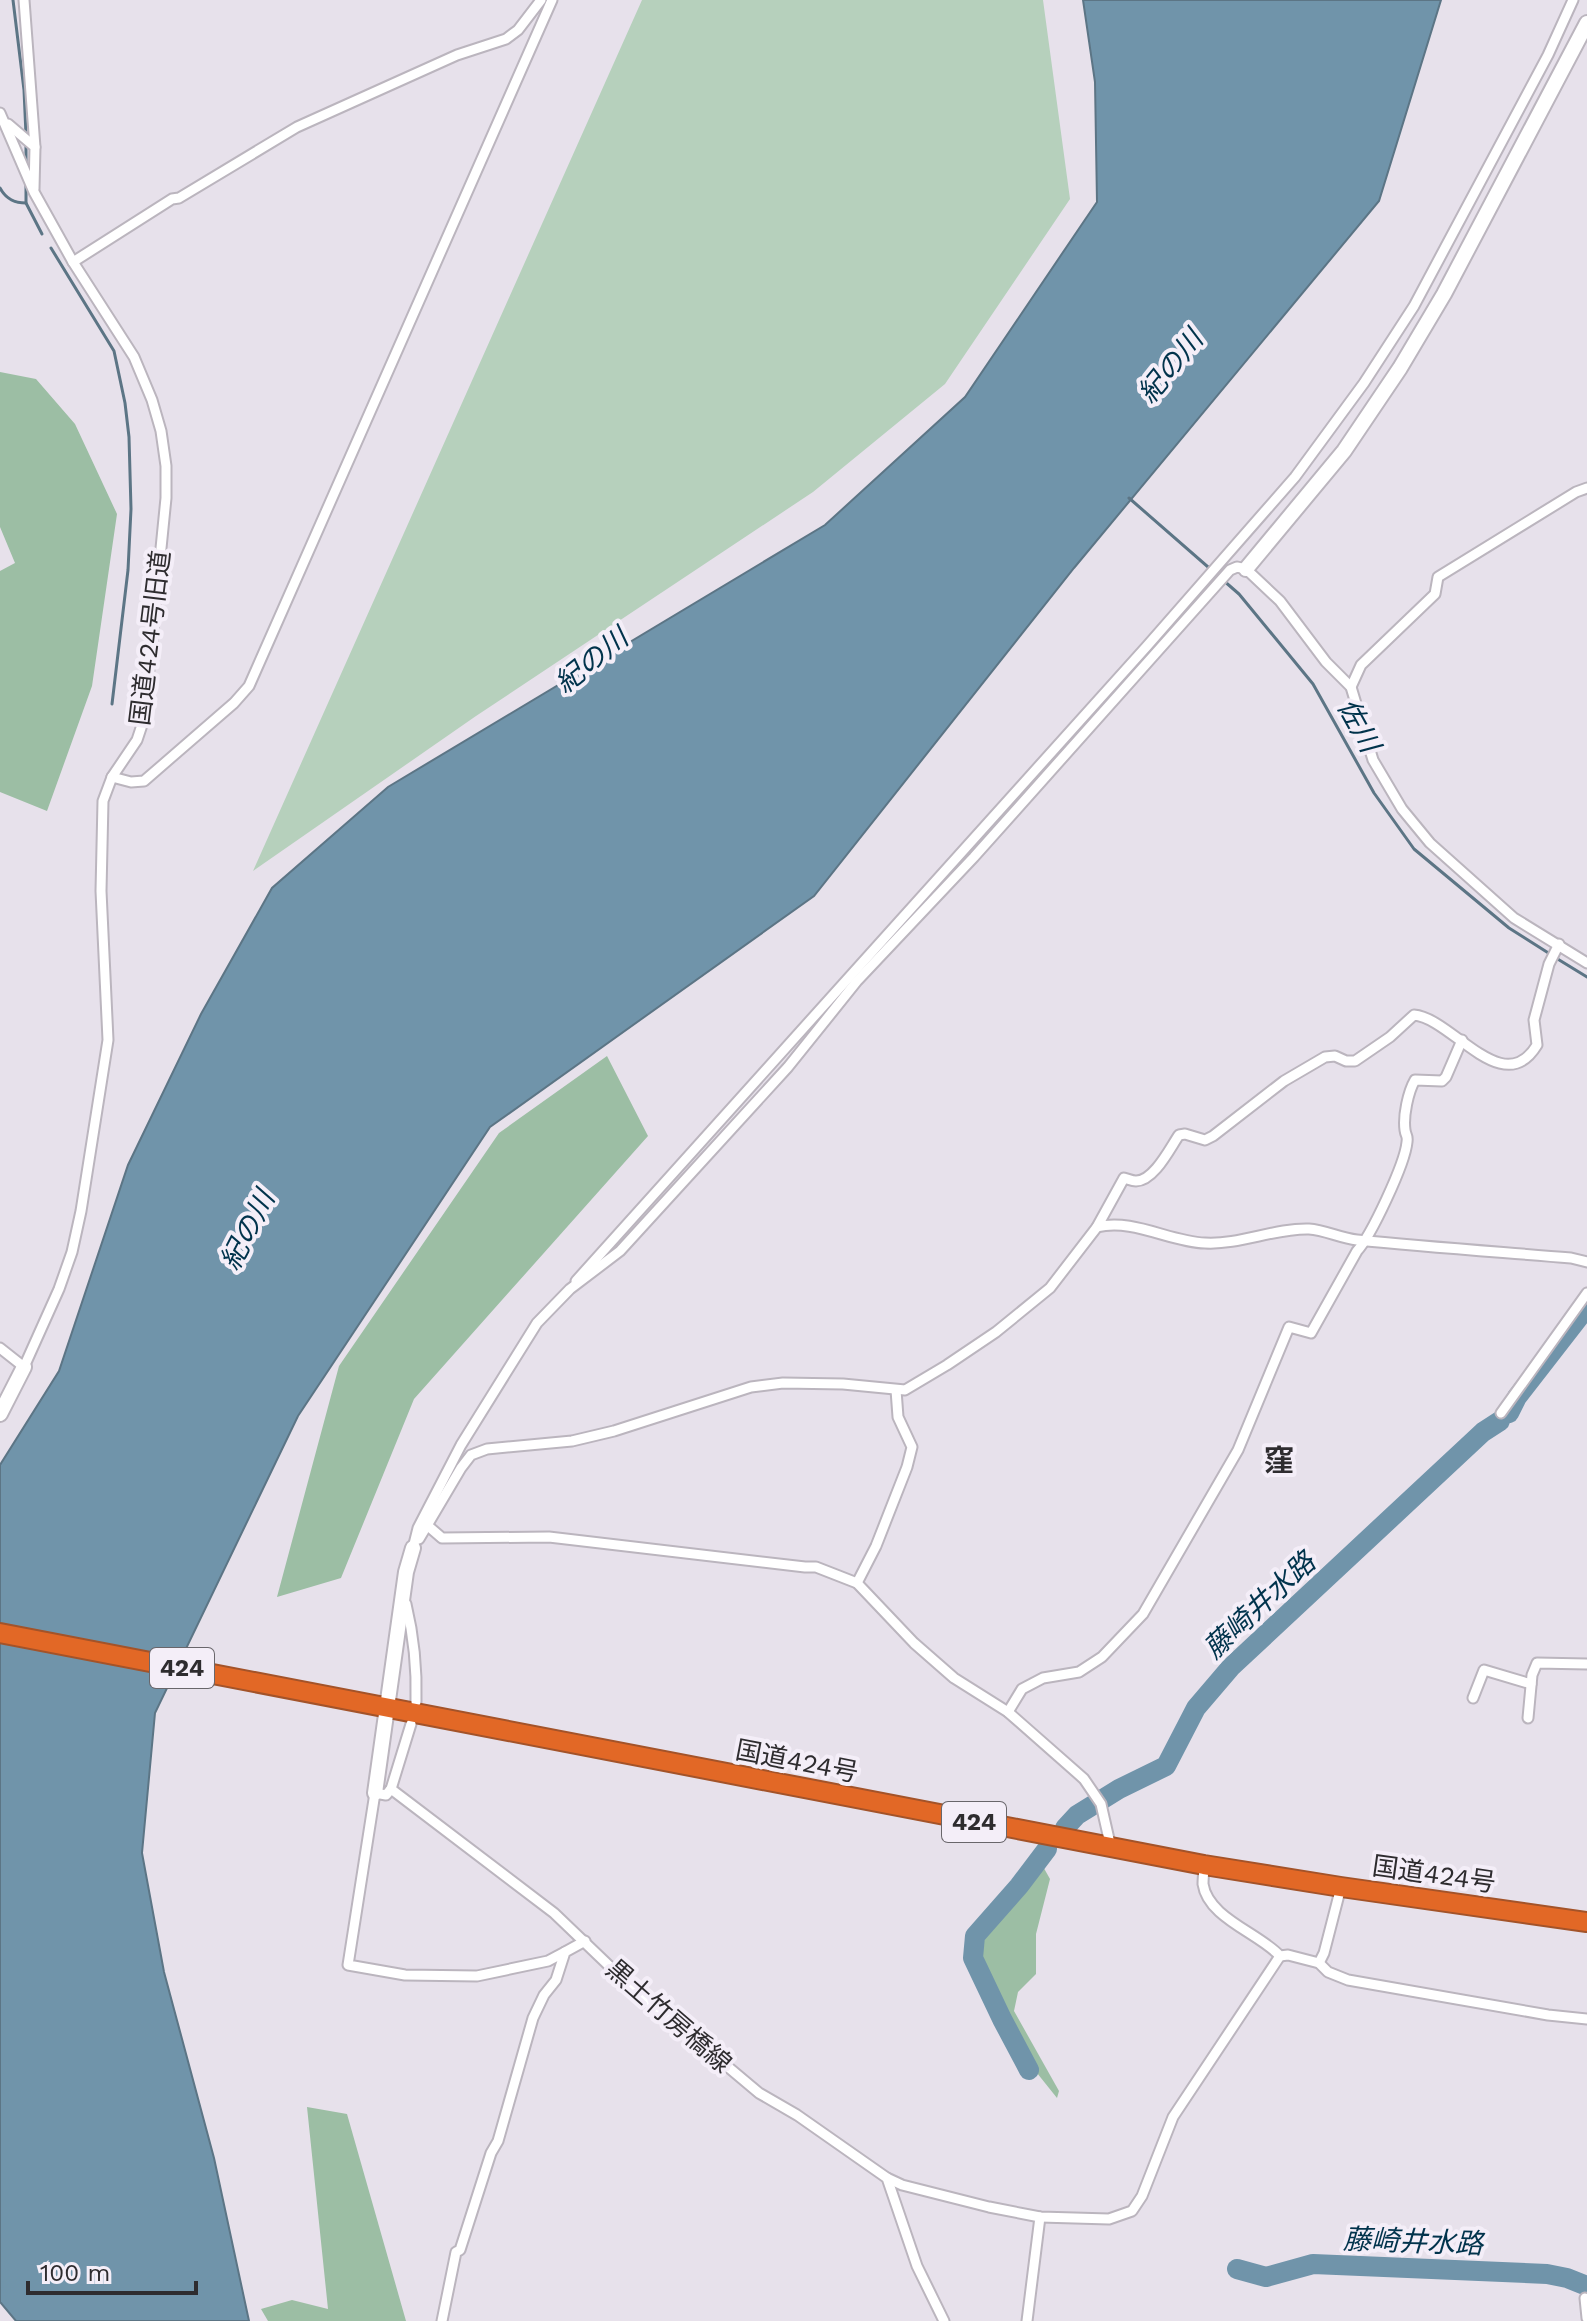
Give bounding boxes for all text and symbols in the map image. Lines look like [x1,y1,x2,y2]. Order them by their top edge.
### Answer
water label: 紀の川 [1131,321,1212,409]
street label: 国道424号旧道 [124,549,176,727]
water label: 紀の川 [548,619,637,700]
water label: 佐川 [1331,693,1388,760]
water label: 紀の川 [214,1183,283,1275]
district label: 窪 [1264,1443,1294,1478]
water label: 藤崎井水路 [1197,1544,1323,1665]
road number: 424 [150,1648,214,1688]
street label: 国道424号 [733,1734,861,1788]
road number: 424 [942,1802,1006,1842]
street label: 国道424号 [1370,1851,1498,1897]
street label: 黒土竹房橋線 [600,1954,738,2078]
water label: 藤崎井水路 [1342,2223,1486,2261]
scale bar [28,2245,196,2295]
text: 100 m [40,2259,110,2287]

